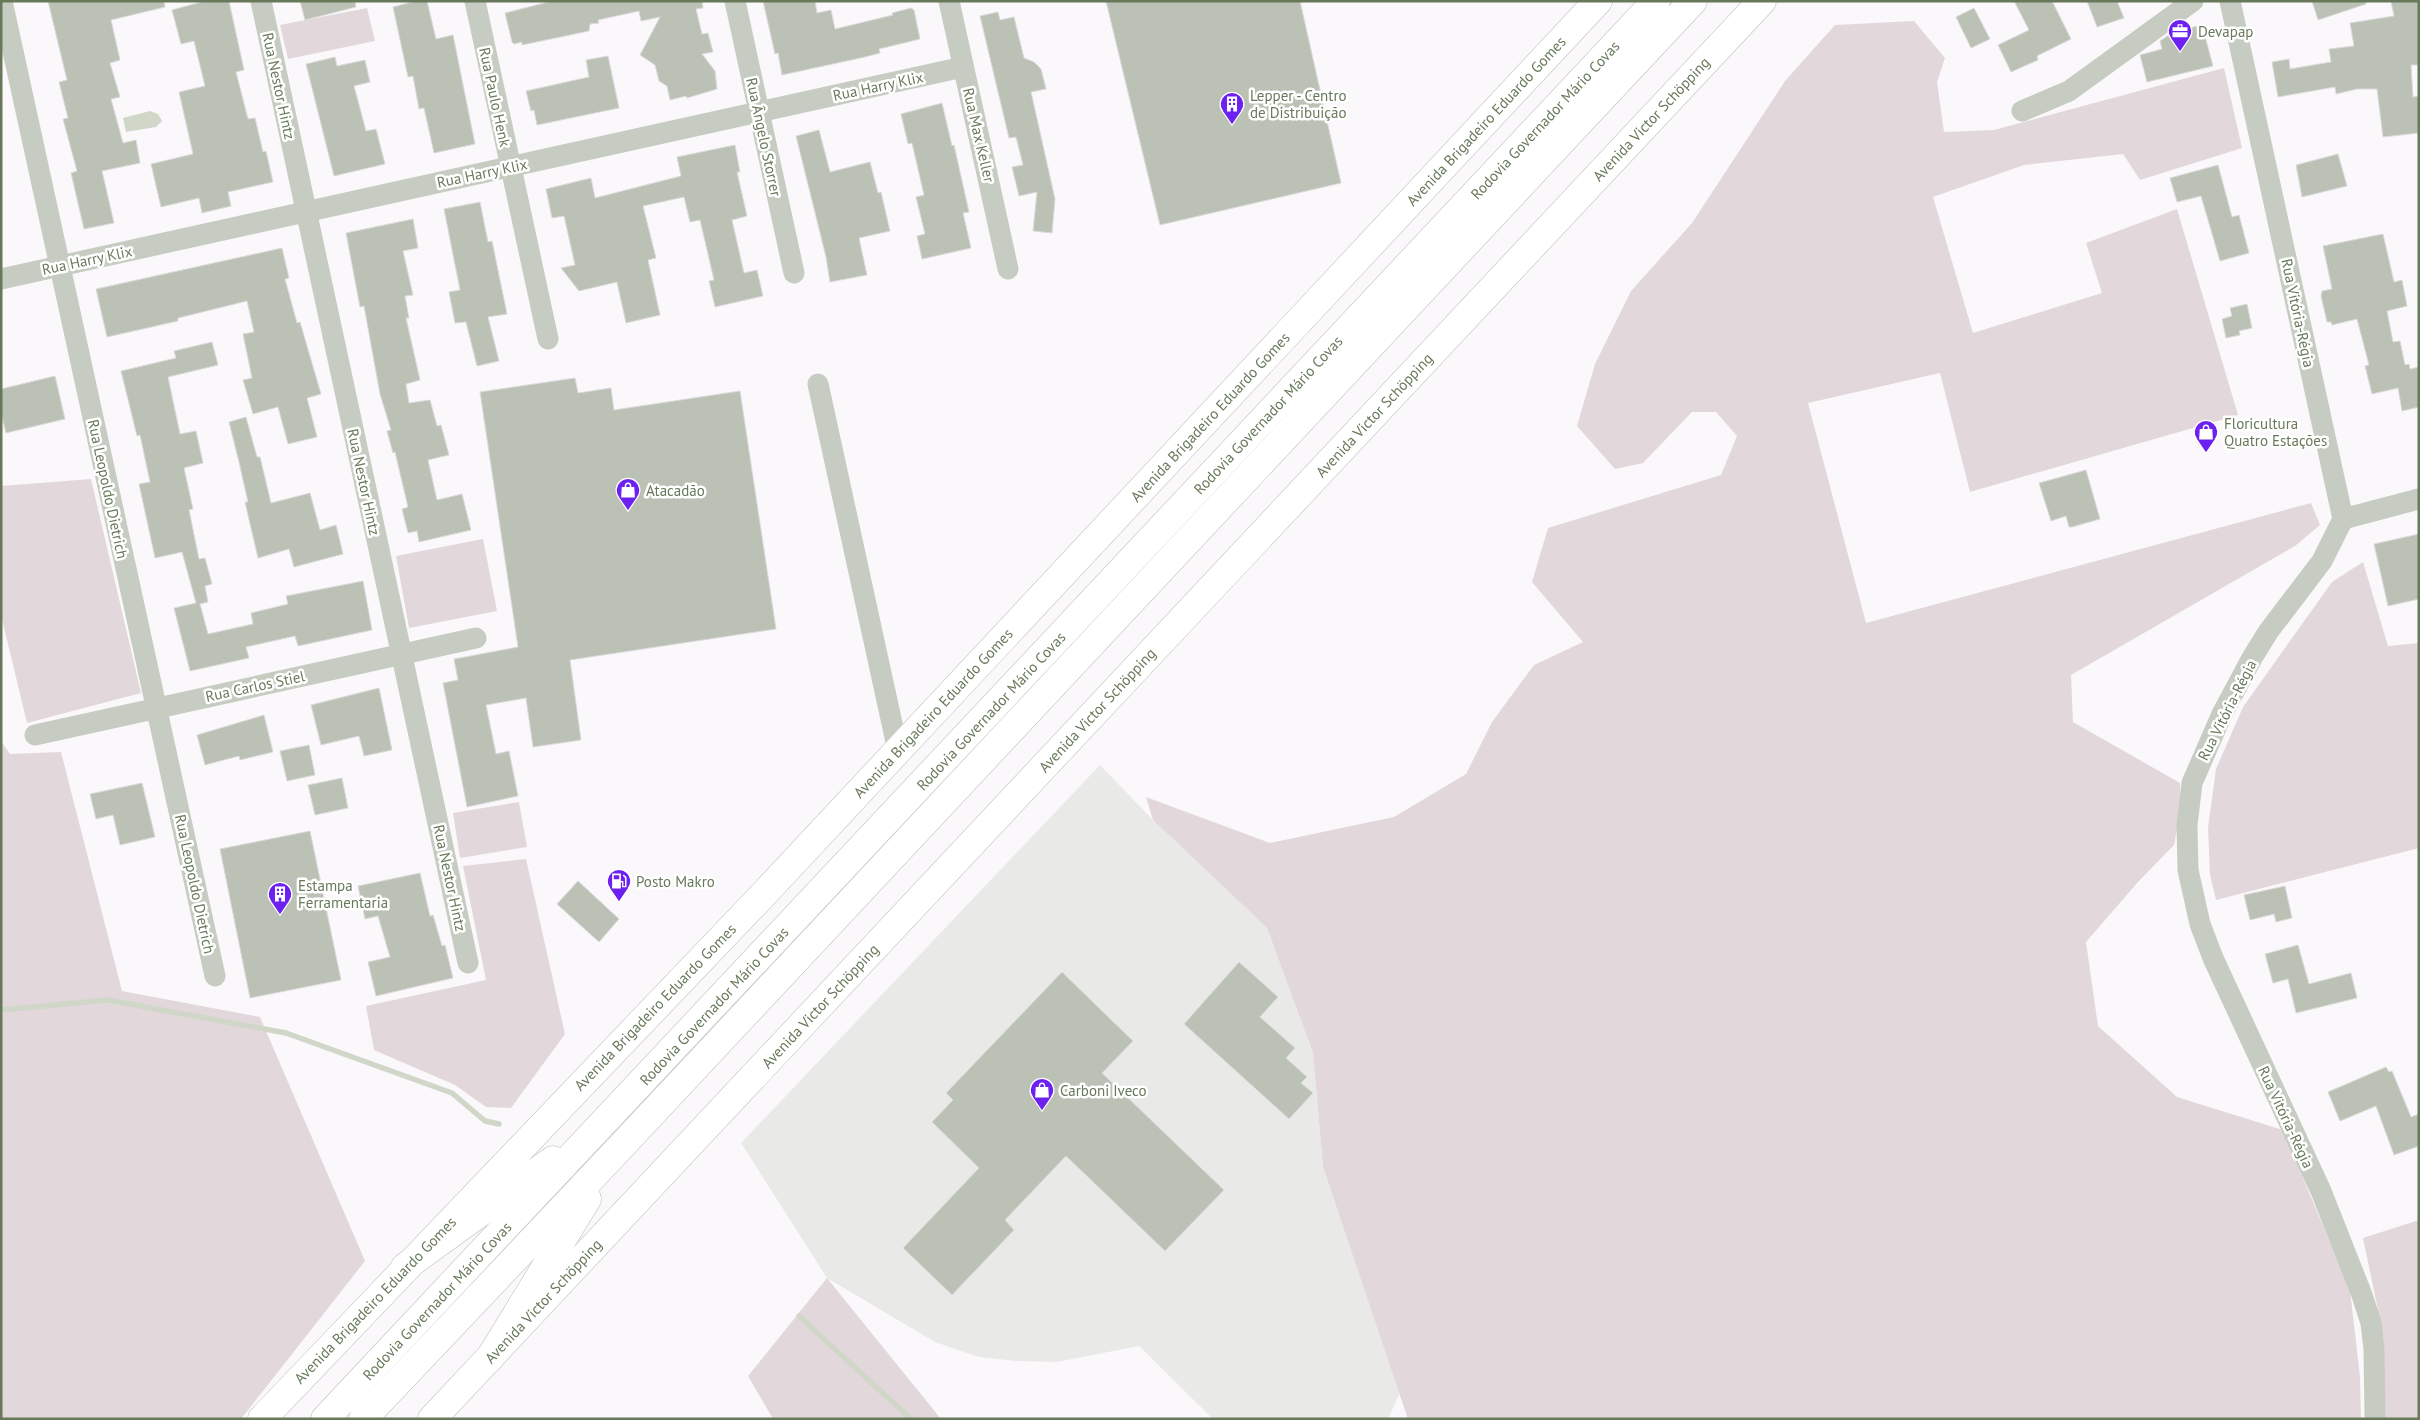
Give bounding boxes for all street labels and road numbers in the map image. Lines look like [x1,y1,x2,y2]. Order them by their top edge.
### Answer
street label: Rua Nestor Hintz [258,31,300,141]
street label: Avenida Brigadeiro Eduardo Gomes [1402,32,1570,210]
street label: Rodovia Governador Mário Covas [1466,37,1624,203]
street label: Rua Paulo Henk [475,46,515,149]
street label: Avenida Victor Schöpping [1588,53,1714,185]
street label: Rua Harry Klix [831,67,925,105]
street label: Rua Ângelo Storrer [742,76,786,198]
street label: Rua Max Keller [959,86,999,184]
street label: Rua Harry Klix [435,154,529,192]
street label: Rua Harry Klix [40,241,134,279]
street label: Rua Vitória-Régia [2277,257,2319,369]
street label: Avenida Brigadeiro Eduardo Gomes [1126,328,1294,506]
street label: Rodovia Governador Mário Covas [1189,332,1347,498]
street label: Avenida Victor Schöpping [1311,349,1437,481]
street label: Rua Leopoldo Dietrich [84,418,132,560]
street label: Rua Nestor Hintz [343,427,385,537]
street label: Avenida Brigadeiro Eduardo Gomes [849,624,1017,802]
street label: Rodovia Governador Mário Covas [912,628,1070,794]
street label: Avenida Victor Schöpping [1034,644,1160,776]
street label: Rua Vitória-Régia [2193,656,2261,764]
street label: Rua Carlos Stiel [204,666,307,706]
street label: Rua Leopoldo Dietrich [171,813,219,955]
street label: Rua Nestor Hintz [429,823,471,933]
street label: Avenida Brigadeiro Eduardo Gomes [570,919,740,1095]
street label: Rodovia Governador Mário Covas [635,923,793,1089]
street label: Avenida Victor Schöpping [757,940,883,1072]
street label: Rua Vitória-Régia [2254,1063,2318,1171]
street label: Avenida Brigadeiro Eduardo Gomes [290,1212,460,1388]
street label: Rodovia Governador Mário Covas [358,1218,516,1384]
street label: Avenida Victor Schöpping [480,1235,606,1367]

